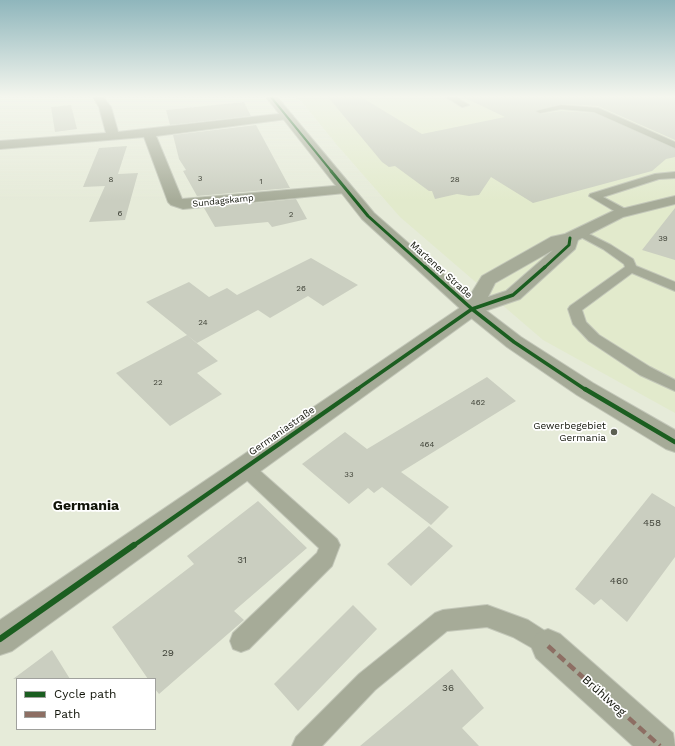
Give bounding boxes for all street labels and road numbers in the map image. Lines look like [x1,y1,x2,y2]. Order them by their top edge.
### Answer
street label: Sundagskamp [192,192,254,210]
street label: Martener Straße [407,239,475,301]
street label: Germaniastraße [247,404,317,458]
street label: Brühlweg [579,673,629,719]

